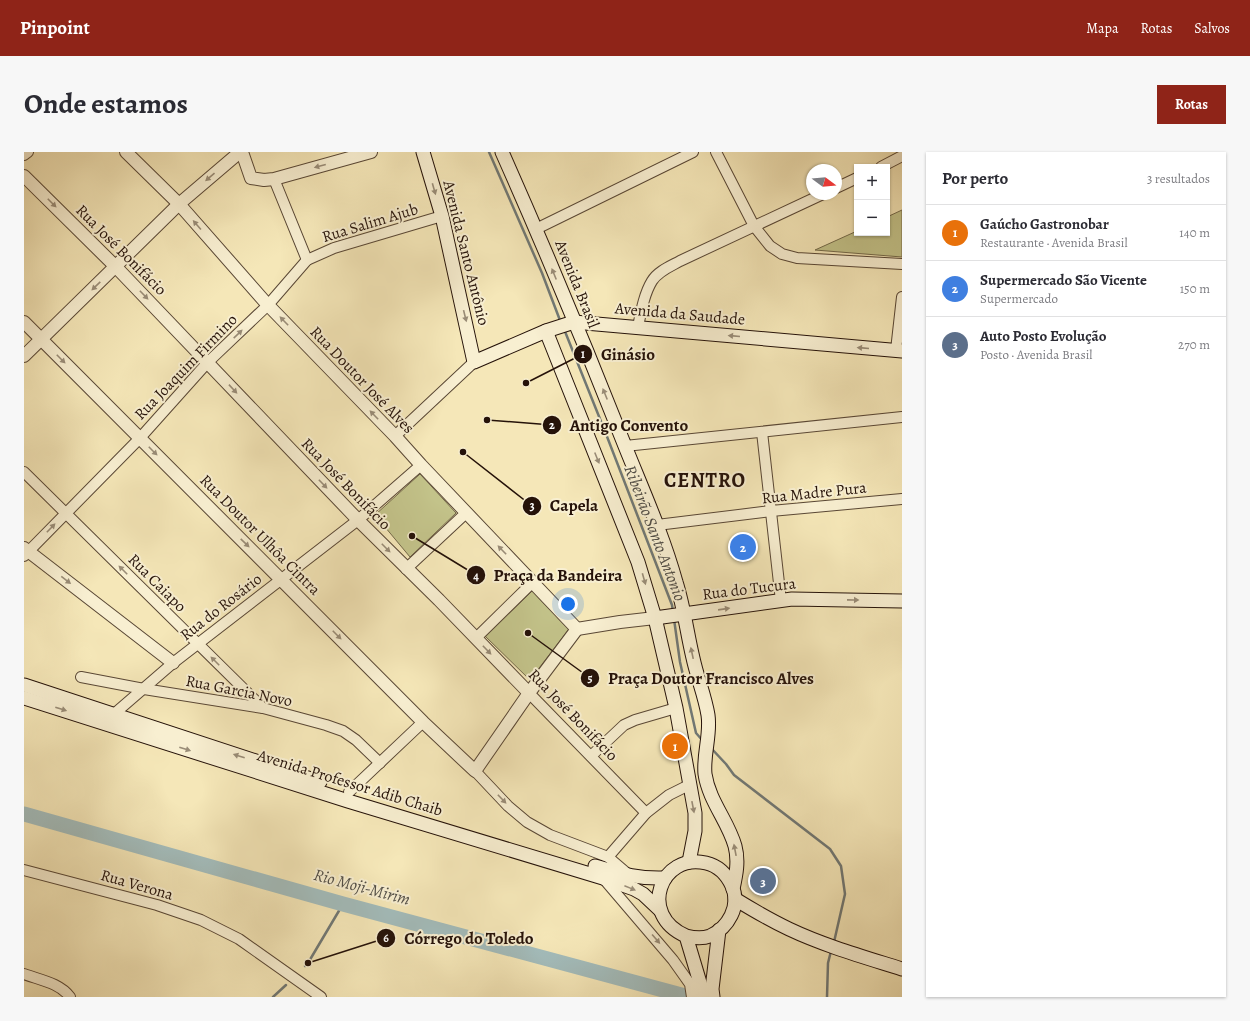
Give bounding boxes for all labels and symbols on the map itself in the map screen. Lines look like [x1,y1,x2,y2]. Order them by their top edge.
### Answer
one-way arrow [313,163,325,169]
north arrow [806,164,842,200]
one-way arrow [205,173,215,182]
street label: Avenida Santo Antônio [437,177,495,328]
one-way arrow [431,184,437,196]
one-way arrow [47,198,57,208]
street label: Rua Salim Ajub [319,198,421,248]
street label: Rua José Bonifácio [71,200,171,300]
one-way arrow [192,220,201,230]
street label: Avenida Brasil [549,236,605,331]
one-way arrow [551,268,557,280]
one-way arrow [91,282,101,291]
one-way arrow [139,290,148,300]
street label: Avenida da Saudade [613,297,746,331]
street label: Rua Joaquim Firmino [130,309,242,425]
one-way arrow [462,310,468,322]
one-way arrow [279,316,288,326]
street label: Rua Doutor José Alves [305,321,419,439]
one-way arrow [233,329,243,338]
one-way arrow [728,333,740,340]
callout: Ginásio [573,340,663,369]
text: Ginásio [601,343,655,366]
one-way arrow [857,344,869,351]
text: 1 [581,346,586,362]
one-way arrow [57,354,66,364]
one-way arrow [229,384,238,395]
one-way arrow [601,388,607,400]
one-way arrow [369,410,379,420]
callout: Antigo Convento [542,411,697,440]
text: Antigo Convento [569,414,689,437]
text: 2 [549,417,555,433]
street label: Rua José Bonifácio [296,433,396,535]
one-way arrow [148,446,158,456]
one-way arrow [595,452,601,464]
water label: Ribeirão Santo Antonio [618,462,692,604]
district label: CENTRO [664,467,746,494]
street label: Rua Doutor Ulhôa Cintra [195,470,326,601]
street label: Rua Madre Pura [761,477,868,509]
one-way arrow [318,479,328,489]
callout: Capela [522,491,606,520]
text: Capela [550,494,599,517]
text: 3 [529,498,535,514]
one-way arrow [46,523,56,533]
pin: 2 [730,532,756,562]
one-way arrow [240,538,250,548]
one-way arrow [381,543,390,553]
one-way arrow [497,545,507,555]
street label: Rua Caiapo [123,549,191,617]
callout: Praça da Bandeira [466,561,630,590]
text: Praça da Bandeira [494,564,623,587]
one-way arrow [118,565,128,575]
street label: Rua do Rosário [176,568,266,646]
text: 4 [473,568,479,584]
street label: Rua do Tucura [701,572,798,606]
one-way arrow [641,573,647,586]
one-way arrow [60,576,71,584]
your location [558,594,578,614]
one-way arrow [847,597,860,603]
one-way arrow [718,606,730,612]
one-way arrow [332,630,342,640]
one-way arrow [482,645,492,655]
one-way arrow [688,647,694,659]
one-way arrow [210,656,220,666]
callout: Praça Doutor Francisco Alves [580,663,822,692]
street label: Rua José Bonifácio [523,664,623,766]
text: Praça Doutor Francisco Alves [608,667,814,690]
street label: Rua Garcia Novo [184,670,294,712]
text: 5 [587,670,593,686]
one-way arrow [56,706,68,712]
pin: 1 [662,731,688,761]
street label: Avenida Professor Adib Chaib [254,744,445,822]
one-way arrow [179,746,191,752]
one-way arrow [232,752,244,758]
one-way arrow [497,794,507,804]
one-way arrow [691,801,697,814]
one-way arrow [732,844,738,857]
water label: Rio Moji-Mirim [311,863,413,911]
street label: Rua Verona [98,864,176,906]
pin: 3 [750,866,776,896]
one-way arrow [624,885,636,891]
callout: Córrego do Toledo [376,924,541,953]
text: Córrego do Toledo [404,927,534,950]
text: 6 [383,930,389,946]
one-way arrow [651,935,660,944]

